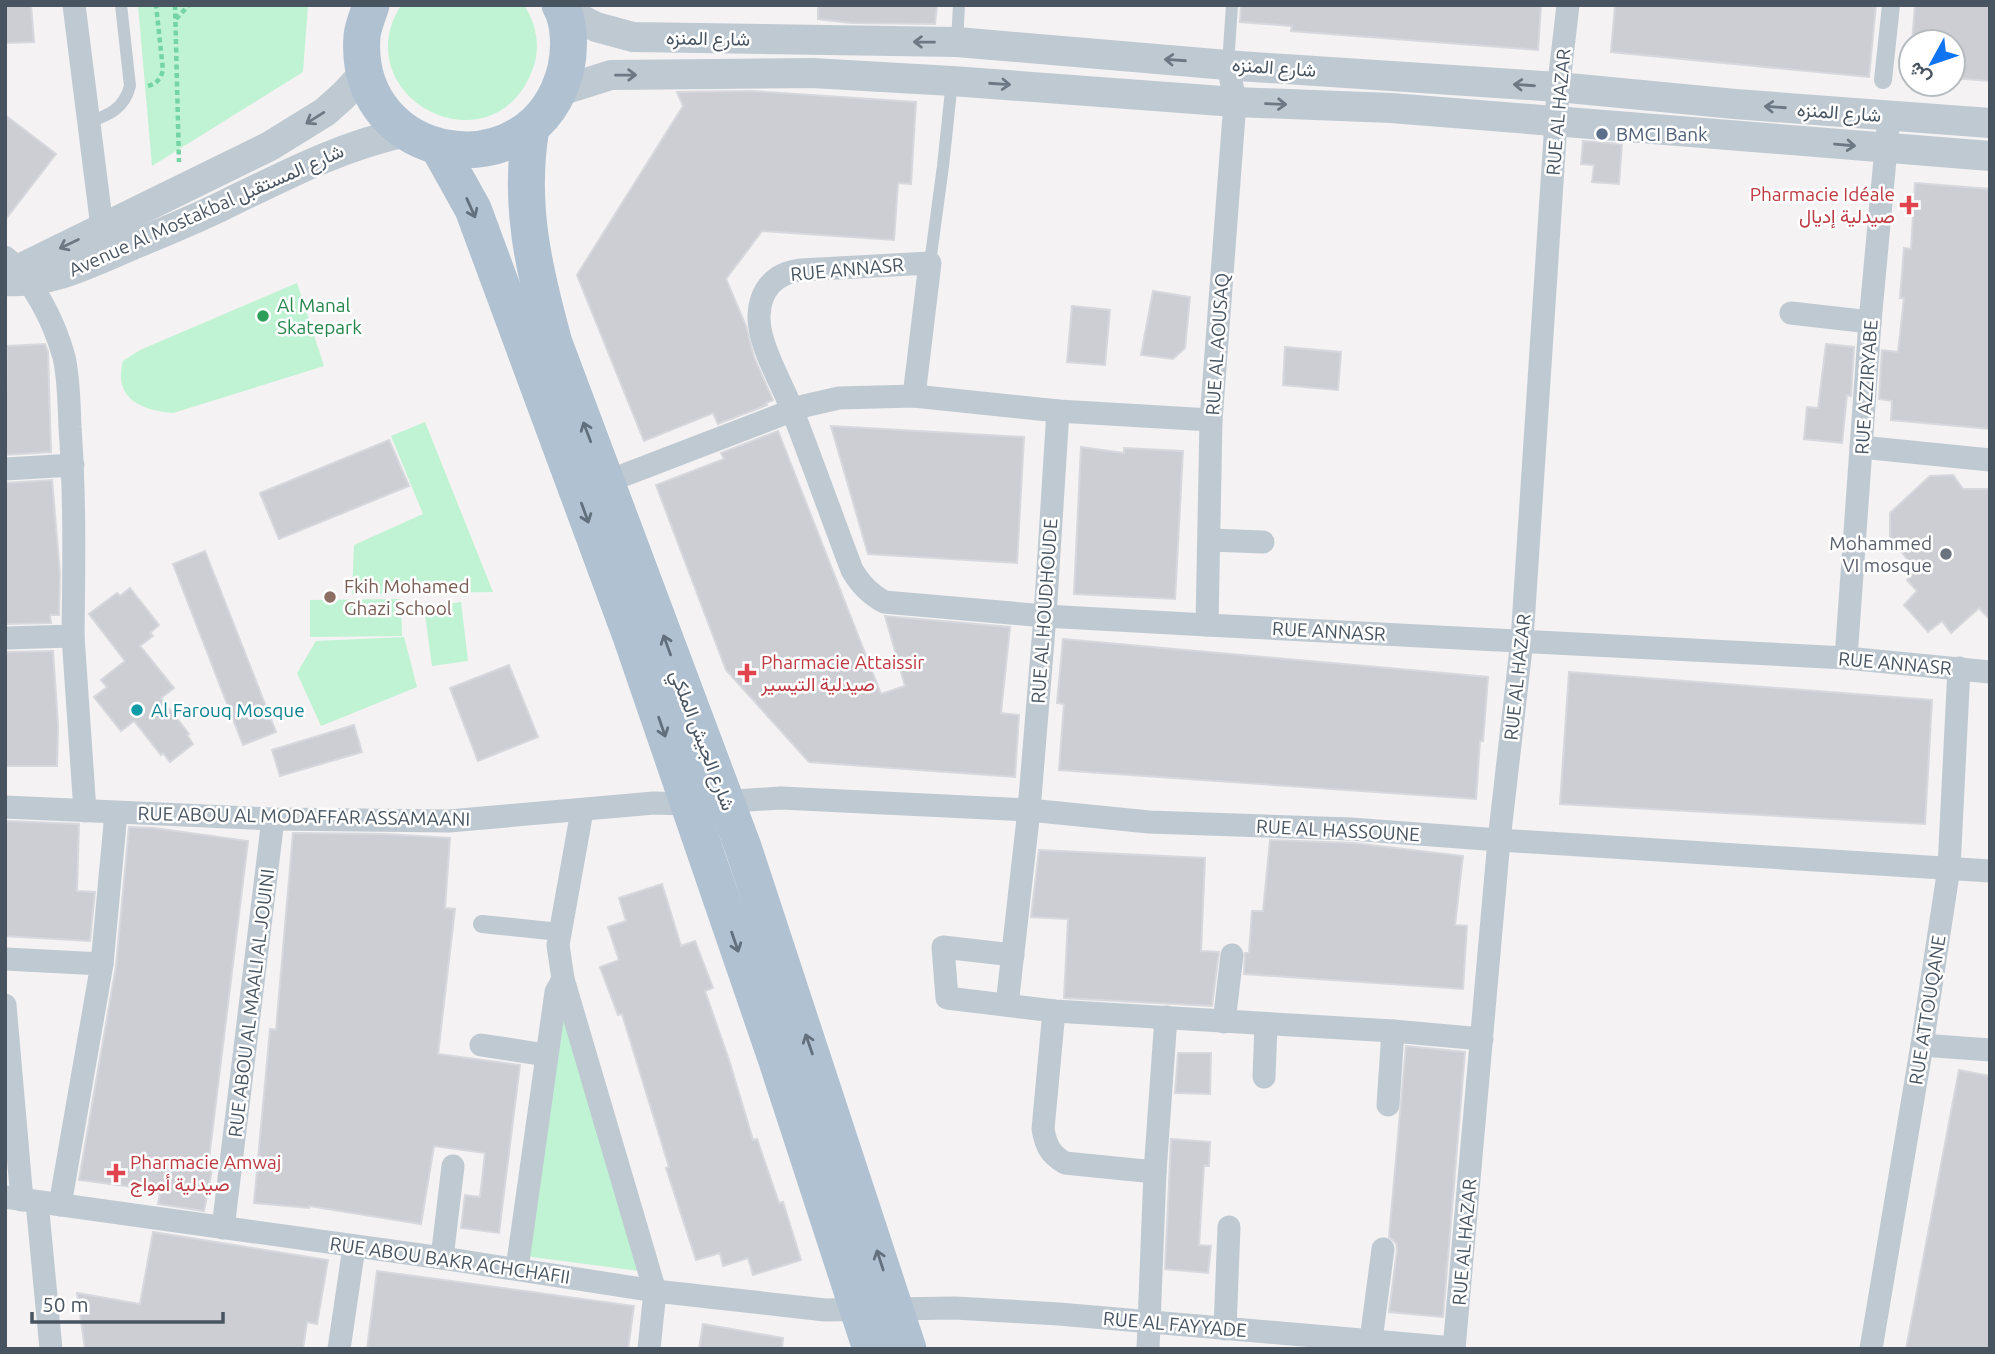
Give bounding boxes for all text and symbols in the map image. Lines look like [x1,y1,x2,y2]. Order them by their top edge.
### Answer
street label: شارع المنزه [666,26,750,52]
north arrow [1897,28,1967,98]
one-way arrow [912,35,935,49]
street label: RUE AL HAZAR [1541,47,1575,176]
one-way arrow [1164,53,1187,66]
street label: شارع المنزه [1231,53,1317,83]
text: ش [1903,57,1936,90]
one-way arrow [614,68,637,82]
one-way arrow [988,78,1011,91]
one-way arrow [1513,78,1536,91]
one-way arrow [1264,97,1287,110]
street label: شارع المنزه [1796,98,1882,128]
one-way arrow [1764,100,1787,113]
one-way arrow [306,112,326,126]
place label: BMCI Bank [1616,123,1708,145]
marker: BMCI Bank [1594,126,1610,142]
street label: Avenue Al Mostakbal شارع المستقبل [65,139,348,283]
one-way arrow [1833,139,1856,152]
place label: Pharmacie Idéale صيدلية إديال [1750,183,1895,229]
one-way arrow [465,196,478,218]
marker: Pharmacie Idéale صيدلية إديال [1901,197,1917,213]
one-way arrow [59,238,80,252]
street label: RUE ANNASR [789,253,905,285]
street label: RUE AL AOUSAQ [1201,272,1233,416]
place label: Al Manal Skatepark [277,294,362,338]
marker: Al Manal Skatepark [255,308,271,324]
street label: RUE AZZIRYABE [1850,319,1882,455]
one-way arrow [580,422,593,444]
one-way arrow [580,501,592,523]
street label: RUE AL HOUDHOUDE [1027,518,1061,704]
place label: Mohammed VI mosque [1829,532,1932,576]
marker: Mohammed VI mosque [1938,546,1954,562]
place label: Fkih Mohamed Ghazi School [344,575,470,619]
marker: Fkih Mohamed Ghazi School [322,589,338,605]
street label: RUE AL HAZAR [1499,612,1535,742]
street label: RUE ANNASR [1272,617,1387,645]
one-way arrow [660,635,673,657]
street label: RUE ANNASR [1837,647,1953,679]
place label: Pharmacie Attaissir صيدلية التيسير [760,651,925,696]
marker: Pharmacie Attaissir صيدلية التيسير [739,665,755,681]
street label: شارع الجيش الملكي [661,667,740,815]
place label: Al Farouq Mosque [151,699,305,721]
marker: Al Farouq Mosque [129,702,145,718]
one-way arrow [657,715,669,737]
street label: RUE ABOU AL MODAFFAR ASSAMAANI [138,802,470,830]
street label: RUE AL HASSOUNE [1256,815,1420,845]
street label: RUE ABOU AL MAALI AL JOUINI [224,868,278,1138]
one-way arrow [729,931,742,953]
street label: RUE ATTOUQANE [1904,934,1950,1086]
one-way arrow [801,1034,814,1056]
place label: Pharmacie Amwaj صيدلية أمواج [130,1151,282,1197]
marker: Pharmacie Amwaj صيدلية أمواج [108,1165,124,1181]
street label: RUE AL HAZAR [1447,1177,1481,1306]
street label: RUE ABOU BAKR ACHCHAFII [328,1232,572,1288]
one-way arrow [873,1250,885,1272]
scale bar [32,1280,222,1324]
text: 50 m [42,1292,89,1316]
street label: RUE AL FAYYADE [1102,1307,1248,1341]

